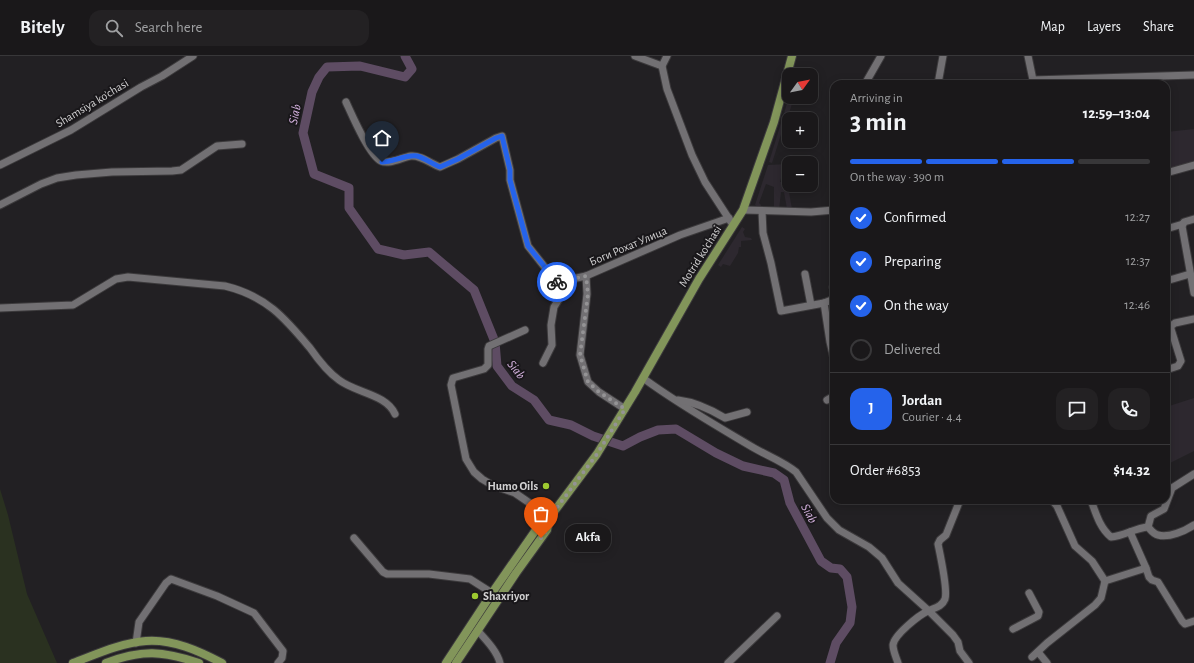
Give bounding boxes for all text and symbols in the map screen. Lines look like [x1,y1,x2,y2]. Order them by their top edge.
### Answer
search box [89,10,369,46]
icon: search [103,17,125,39]
text: Bitely [20,18,65,37]
text: Search here [135,20,202,35]
text: Map [1040,20,1065,34]
text: Layers [1087,20,1121,34]
text: Share [1143,20,1174,34]
north arrow [782,68,818,104]
map controls [782,68,818,192]
street label: Shamsiya ko'chasi [54,77,131,130]
text: Arriving in [850,92,903,105]
water label: Siab [287,103,304,126]
text: 12:59–13:04 [1083,106,1150,121]
text: 3 min [850,109,907,135]
button: + [782,112,818,148]
pin [365,121,399,162]
icon: home [371,127,393,149]
button: − [782,156,818,192]
text: On the way · 390 m [850,171,944,184]
icon: check [850,207,872,229]
text: Confirmed [884,210,946,225]
text: 12:27 [1125,211,1150,224]
street label: Motrid ko'chasi [676,223,724,289]
street label: Боги Рохат Улица [587,224,669,268]
icon: check [850,251,872,273]
text: Preparing [884,254,941,269]
text: 12:37 [1126,255,1150,268]
courier [537,262,577,302]
icon: bike [546,271,568,293]
icon: check [850,295,872,317]
text: On the way [884,298,949,313]
text: 12:46 [1124,299,1150,312]
text: Delivered [884,342,941,357]
water label: Siab [504,358,527,382]
button: chat [1056,388,1098,430]
button: phone [1108,388,1150,430]
text: Jordan [902,393,942,408]
text: J [868,401,874,416]
text: Courier · 4.4 [902,411,962,424]
text: Order #6853 [850,463,921,478]
text: $14.32 [1113,463,1150,478]
place label: Humo Oils [488,480,538,492]
marker: Humo Oils [541,481,551,491]
pin [524,497,558,538]
water label: Siab [798,502,819,526]
icon: bag [530,503,552,525]
callout: Akfa [565,524,611,552]
text: Akfa [576,531,600,544]
place label: Shaxriyor [483,590,530,603]
marker: Shaxriyor [470,591,480,601]

